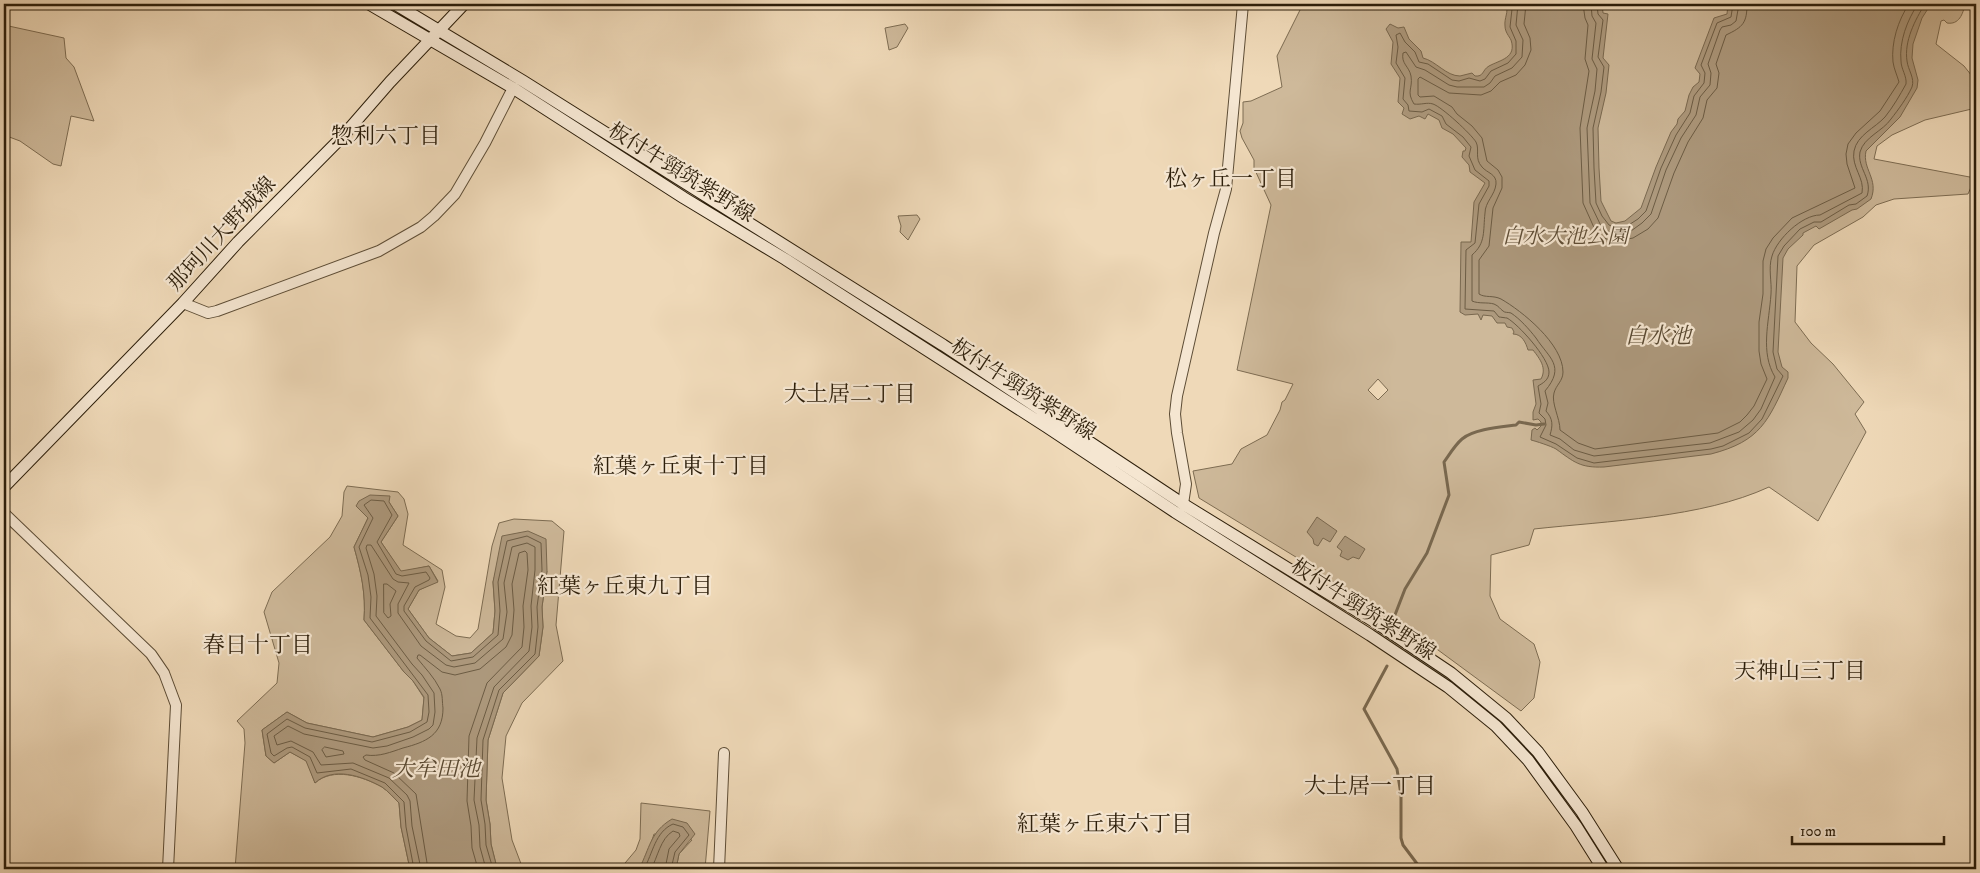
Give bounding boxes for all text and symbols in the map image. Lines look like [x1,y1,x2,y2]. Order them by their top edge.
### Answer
street label: 板付牛頸筑紫野線 [603,117,759,229]
district label: 惣利六丁目 [331,123,441,150]
district label: 松ヶ丘一丁目 [1165,166,1297,193]
street label: 那珂川大野城線 [162,171,282,297]
park label: 白水大池公園 [1502,224,1631,250]
water label: 白水池 [1625,323,1694,350]
street label: 板付牛頸筑紫野線 [945,333,1101,447]
district label: 大土居二丁目 [784,381,916,408]
district label: 紅葉ヶ丘東十丁目 [593,453,769,480]
street label: 板付牛頸筑紫野線 [1285,553,1441,667]
district label: 紅葉ヶ丘東九丁目 [537,573,713,600]
district label: 春日十丁目 [203,632,313,659]
district label: 天神山三丁目 [1734,658,1866,685]
water label: 大牟田池 [392,756,483,783]
district label: 大土居一丁目 [1304,773,1436,800]
district label: 紅葉ヶ丘東六丁目 [1017,811,1193,838]
scale bar [1792,813,1945,845]
text: 100 m [1800,822,1836,841]

